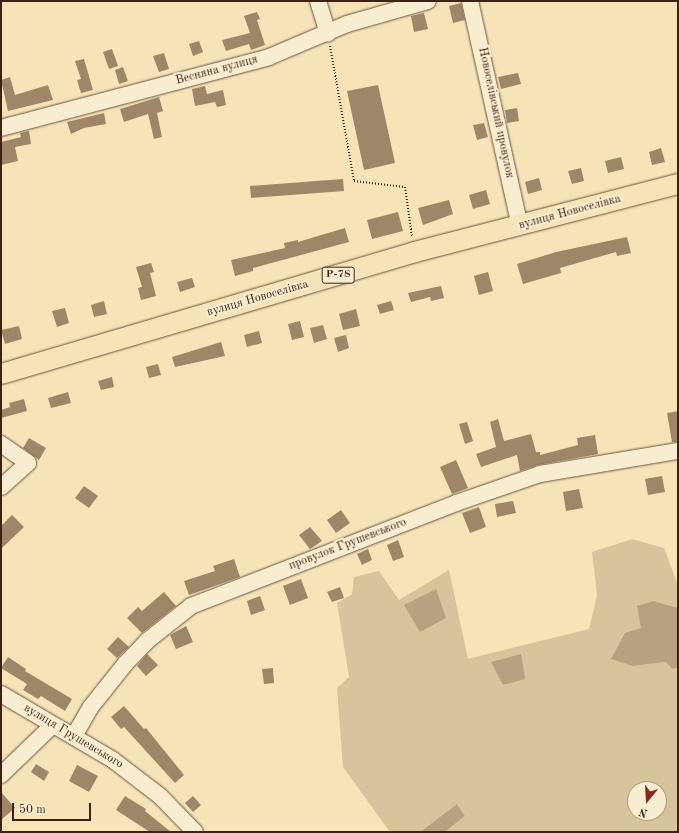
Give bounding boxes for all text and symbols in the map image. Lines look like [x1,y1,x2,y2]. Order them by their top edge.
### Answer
street label: Новоселівський провулок [474,46,516,180]
street label: Весняна вулиця [174,53,260,89]
street label: вулиця Новоселівка [517,192,623,234]
road number: Р-78 [321,266,355,284]
street label: вулиця Новоселівка [206,278,310,320]
street label: провулок Грушевського [287,516,409,574]
street label: вулиця Грушевського [21,702,125,772]
north arrow [627,781,667,821]
scale bar [14,795,93,821]
text: 50 m [19,804,46,816]
text: N [638,805,649,818]

